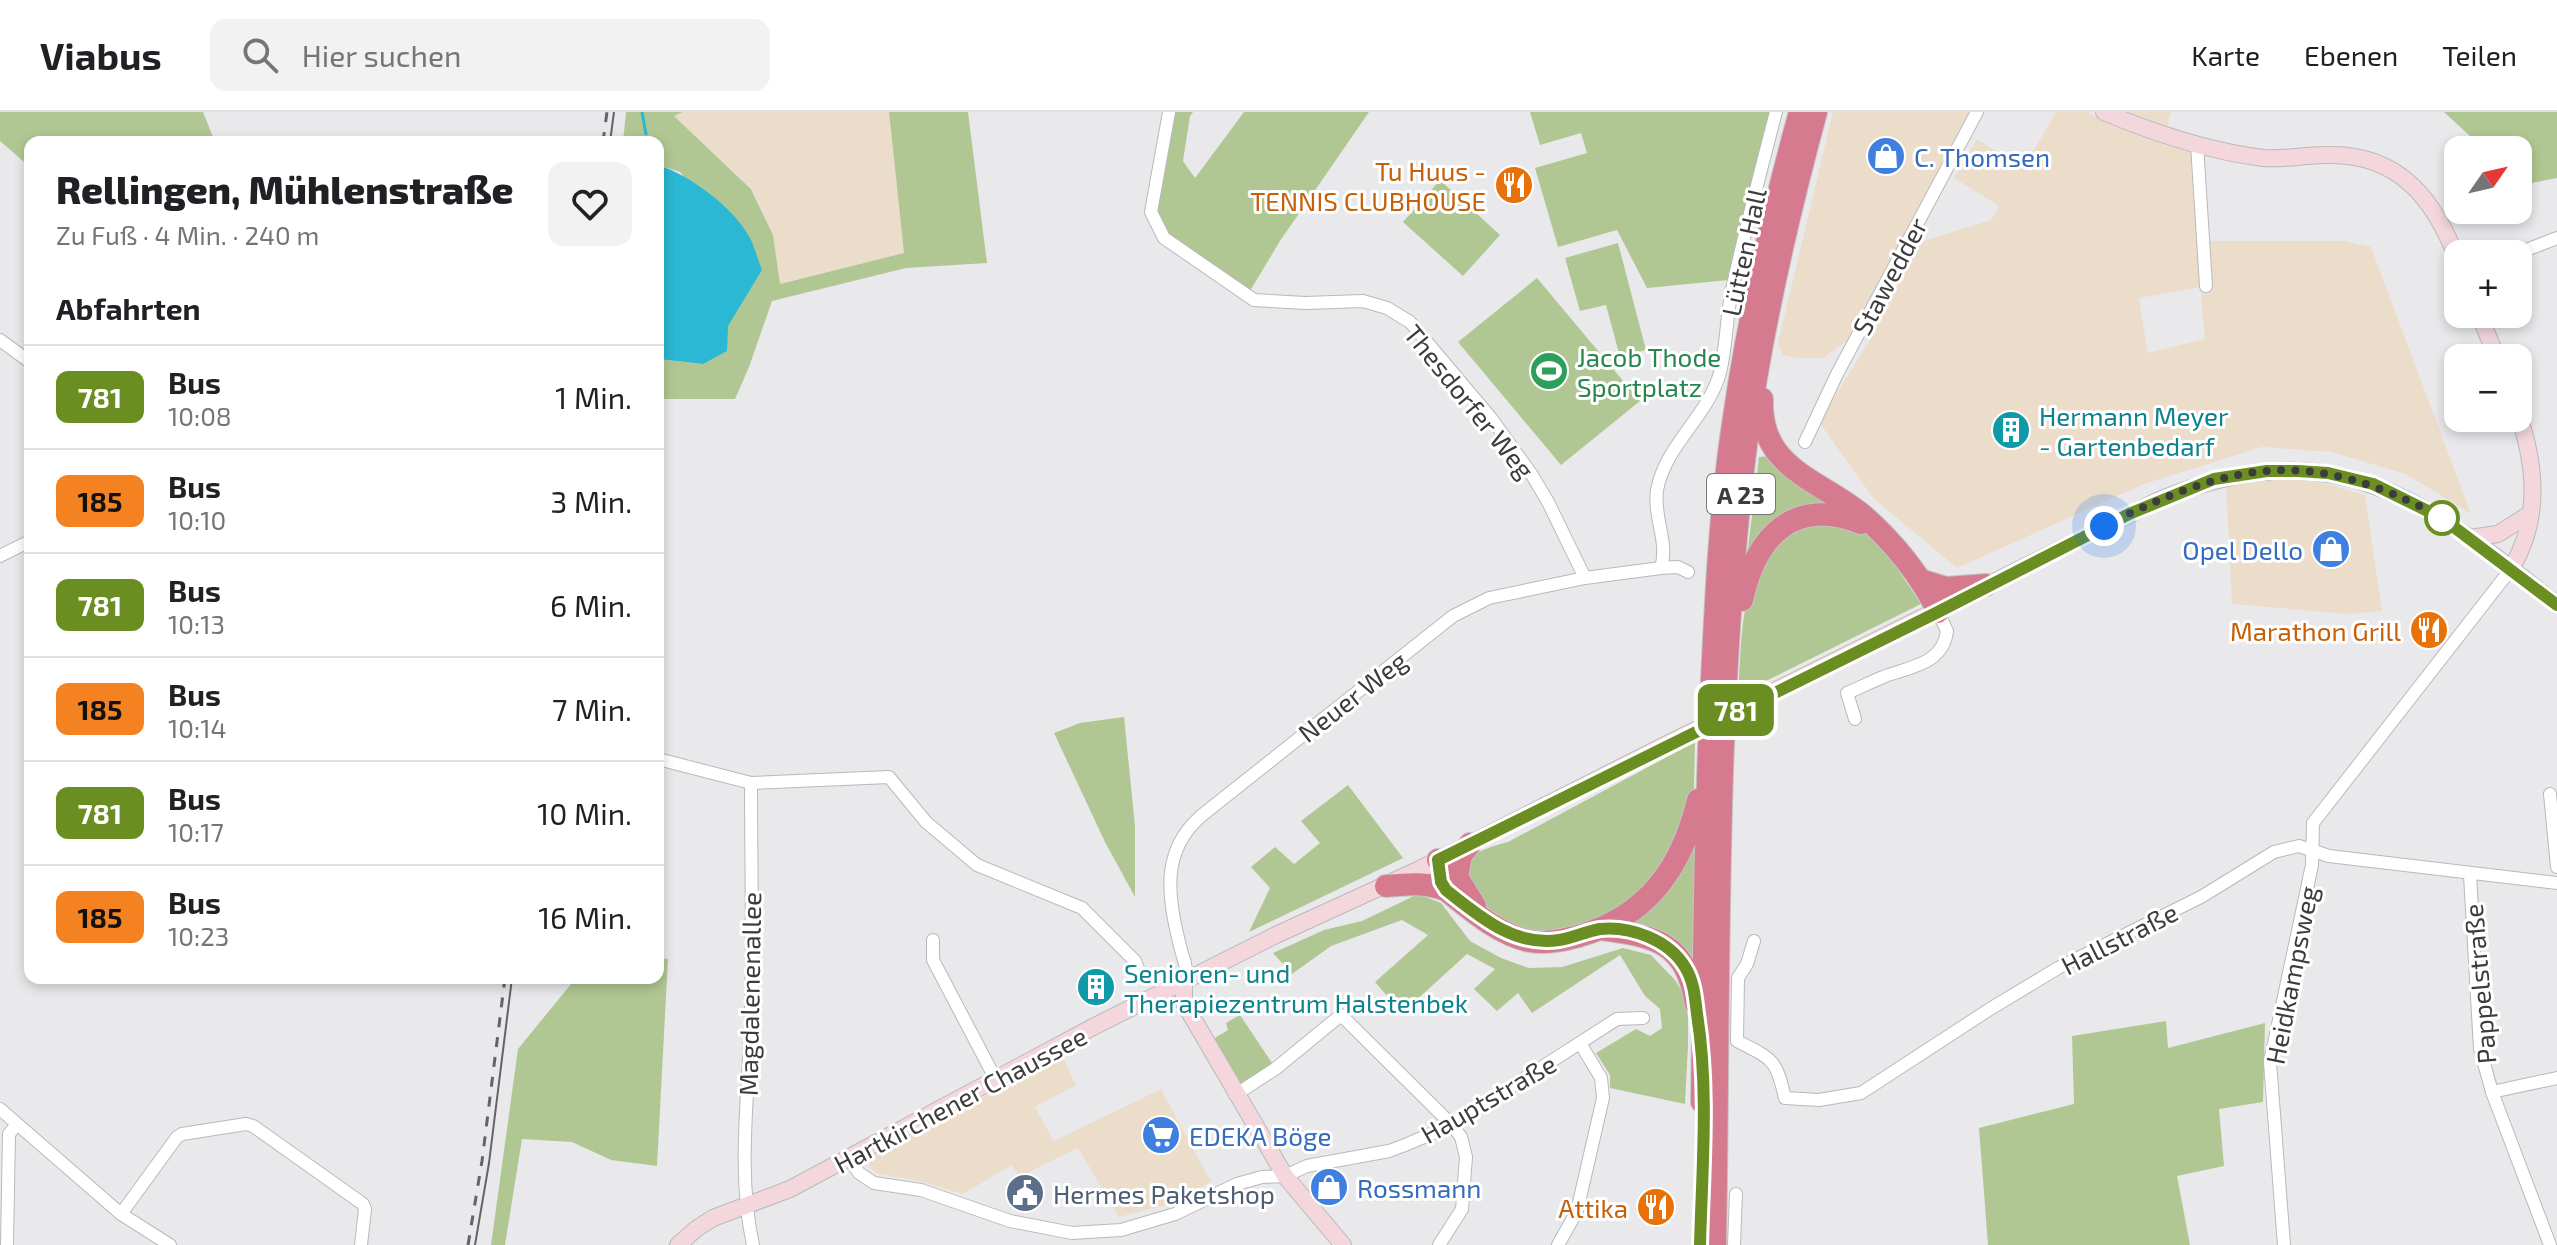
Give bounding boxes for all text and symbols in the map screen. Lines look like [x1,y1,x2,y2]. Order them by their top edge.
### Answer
search box [210,19,770,91]
text: Viabus [40,32,162,78]
icon: search [238,33,282,77]
text: Hier suchen [302,37,461,73]
text: Karte [2191,38,2260,72]
text: Ebenen [2304,38,2398,72]
text: Teilen [2442,38,2517,72]
shop icon: C. Thomsen [1865,135,1907,177]
north arrow [2444,136,2532,224]
map controls [2444,136,2532,432]
place label: C. Thomsen [1914,141,2050,172]
place label: Tu Huus - TENNIS CLUBHOUSE [1250,155,1486,216]
button: heart [548,162,632,246]
restaurant icon: Tu Huus - TENNIS CLUBHOUSE [1493,164,1535,206]
text: Rellingen, Mühlenstraße [56,166,513,212]
street label: Lütten Hall [1714,185,1772,319]
street label: Stawedder [1845,212,1933,340]
text: Zu Fuß · 4 Min. · 240 m [56,219,319,250]
button: + [2444,240,2532,328]
text: Abfahrten [56,290,201,326]
street label: Thesdorfer Weg [1398,318,1542,484]
place label: Jacob Thode Sportplatz [1577,341,1721,402]
button: − [2444,344,2532,432]
sports icon: Jacob Thode Sportplatz [1528,350,1570,392]
text: Bus [168,364,221,400]
text: 1 Min. [555,379,632,415]
text: 781 [78,380,122,414]
text: 10:08 [168,400,232,431]
place label: Hermann Meyer - Gartenbedarf [2039,400,2229,461]
building icon: Hermann Meyer - Gartenbedarf [1990,409,2032,451]
text: Bus [168,468,221,504]
road number: A 23 [1707,474,1775,514]
text: 3 Min. [551,483,632,519]
text: 185 [78,484,123,518]
unlabelled marker [2425,501,2459,535]
text: 10:10 [168,504,226,535]
your location [2084,506,2124,546]
shop icon: Opel Dello [2310,528,2352,570]
place label: Opel Dello [2182,534,2303,565]
text: Bus [168,572,221,608]
text: 6 Min. [550,587,632,623]
text: 781 [78,588,122,622]
text: 10:13 [168,608,225,639]
restaurant icon: Marathon Grill [2408,609,2450,651]
place label: Marathon Grill [2230,615,2401,646]
street label: Neuer Weg [1292,644,1412,748]
text: Bus [168,676,221,712]
line badge: 781 [1690,684,1782,736]
text: 7 Min. [552,691,632,727]
text: 185 [78,692,123,726]
text: 781 [1714,693,1758,727]
text: 10:14 [168,712,227,743]
text: Bus [168,780,221,816]
text: 10 Min. [537,795,632,831]
text: 781 [78,796,122,830]
text: 10:17 [168,816,224,847]
street label: Heidkampsweg [2259,883,2323,1067]
text: Bus [168,884,221,920]
street label: Magdalenenallee [732,892,766,1096]
street label: Hallstraße [2056,895,2182,981]
text: 16 Min. [538,899,632,935]
text: 185 [78,900,123,934]
street label: Pappelstraße [2457,903,2501,1065]
text: 10:23 [168,920,229,951]
place label: Senioren- und Therapiezentrum Halstenbek [1124,957,1468,1018]
building icon: Senioren- und Therapiezentrum Halstenbek [1075,966,1117,1008]
street label: Hartkirchener Chaussee [828,1019,1092,1179]
street label: Hauptstraße [1415,1047,1561,1149]
supermarket icon: EDEKA Böge [1140,1114,1182,1156]
place label: EDEKA Böge [1189,1120,1331,1151]
shop icon: Rossmann [1308,1166,1350,1208]
public building icon: Hermes Paketshop [1004,1172,1046,1214]
place label: Rossmann [1357,1172,1481,1203]
place label: Hermes Paketshop [1053,1178,1275,1209]
restaurant icon: Attika [1635,1186,1677,1228]
place label: Attika [1558,1192,1628,1223]

